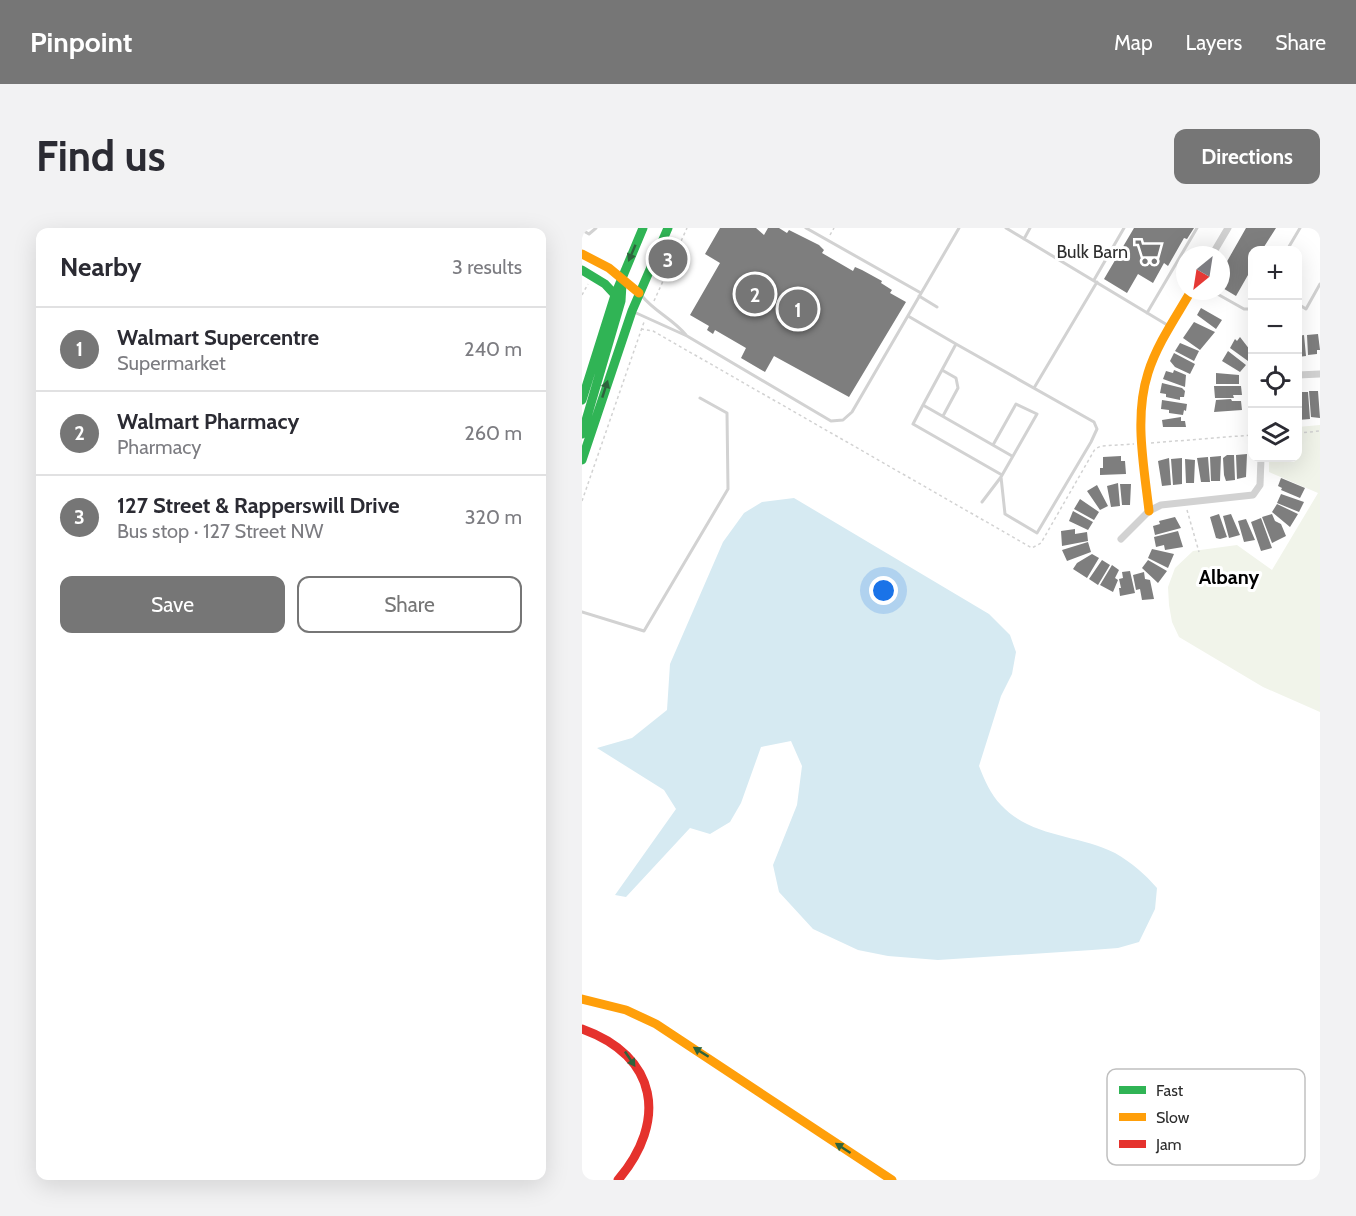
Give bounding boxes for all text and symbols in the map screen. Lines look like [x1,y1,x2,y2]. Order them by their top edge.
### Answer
text: Pinpoint [30,25,132,59]
text: Map [1114,30,1153,55]
text: Layers [1186,30,1242,55]
text: Share [1275,30,1326,55]
button: Directions [1174,129,1320,184]
text: Find us [36,130,165,182]
pin: 3 [648,237,688,282]
supermarket icon: Bulk Barn [1133,237,1163,267]
place label: Bulk Barn [1056,241,1128,263]
one-way arrow [627,244,636,262]
north arrow [1176,246,1230,300]
map controls [1248,246,1302,462]
button: + [1248,246,1302,300]
text: Nearby [60,251,141,283]
text: 3 results [452,255,522,279]
pin: 2 [736,272,774,316]
pin: 1 [778,286,818,332]
button: − [1248,300,1302,354]
text: Walmart Supercentre [117,324,319,351]
text: 1 [76,337,83,361]
text: 240 m [464,337,522,361]
text: Supermarket [117,351,226,375]
button: locate [1248,354,1302,408]
one-way arrow [600,380,610,398]
text: Walmart Pharmacy [117,408,299,435]
button: layers [1248,408,1302,462]
text: 2 [74,421,85,445]
text: 260 m [464,421,522,445]
text: Pharmacy [117,435,201,459]
text: 127 Street & Rapperswill Drive [117,492,400,519]
text: 3 [74,505,85,529]
text: 320 m [465,505,522,529]
text: Bus stop · 127 Street NW [117,519,323,543]
district label: Albany [1199,565,1259,589]
button: Save [60,576,285,633]
button: Share [297,576,522,633]
your location [869,576,898,605]
one-way arrow [693,1047,709,1058]
one-way arrow [624,1051,636,1067]
legend [1107,1069,1305,1165]
text: Fast [1156,1081,1184,1100]
text: Slow [1156,1108,1190,1127]
text: Jam [1155,1135,1182,1154]
one-way arrow [834,1143,851,1154]

